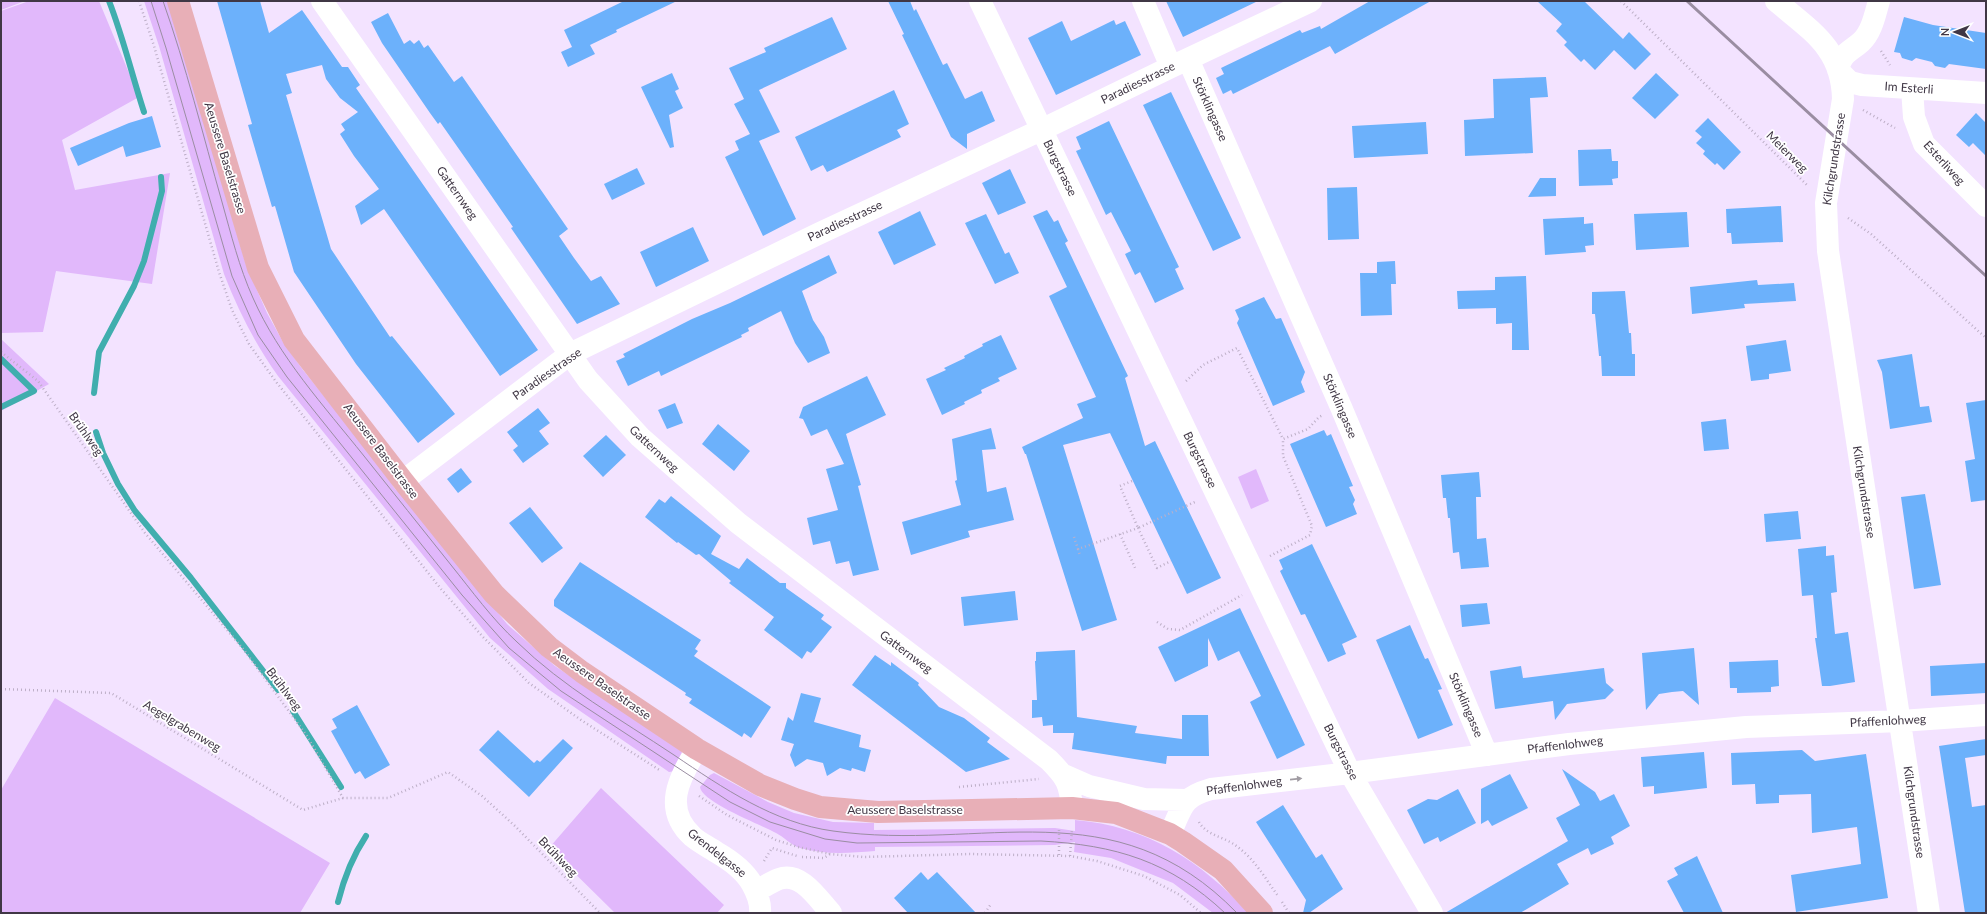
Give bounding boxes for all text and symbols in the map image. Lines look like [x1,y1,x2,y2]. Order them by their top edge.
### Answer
north arrow [1935,12,1975,52]
text: N [1938,28,1951,36]
street label: Paradiesstrasse [1098,58,1177,107]
street label: Störklingasse [1190,74,1231,143]
street label: Im Esterli [1884,78,1934,97]
street label: Aeussere Baselstrasse [201,100,250,215]
street label: Kilchgrundstrasse [1819,112,1848,206]
street label: Meierweg [1763,128,1811,176]
street label: Burgstrasse [1040,137,1081,199]
street label: Esterliweg [1921,137,1968,188]
street label: Gatternweg [433,163,481,222]
street label: Paradiesstrasse [805,197,885,244]
street label: Paradiesstrasse [509,344,584,403]
street label: Störklingasse [1320,371,1361,441]
street label: Aeussere Baselstrasse [341,400,422,501]
street label: Brühlweg [66,409,107,459]
street label: Gatternweg [627,422,682,475]
street label: Burgstrasse [1180,429,1221,491]
street label: Kilchgrundstrasse [1850,445,1879,539]
street label: Gatternweg [877,627,936,676]
street label: Aeussere Baselstrasse [551,644,654,723]
street label: Brühlweg [263,664,305,713]
street label: Störklingasse [1446,670,1487,740]
street label: Aegelgrabenweg [141,697,224,755]
street label: Pfaffenlohweg [1849,711,1926,730]
street label: Burgstrasse [1321,721,1362,782]
street label: Pfaffenlohweg [1526,732,1604,757]
street label: Kilchgrundstrasse [1901,765,1928,859]
street label: Pfaffenlohweg [1205,773,1283,798]
one-way arrow [1290,776,1302,782]
street label: Aeussere Baselstrasse [847,802,963,817]
street label: Grendelgasse [685,825,750,880]
street label: Brühlweg [536,833,581,880]

